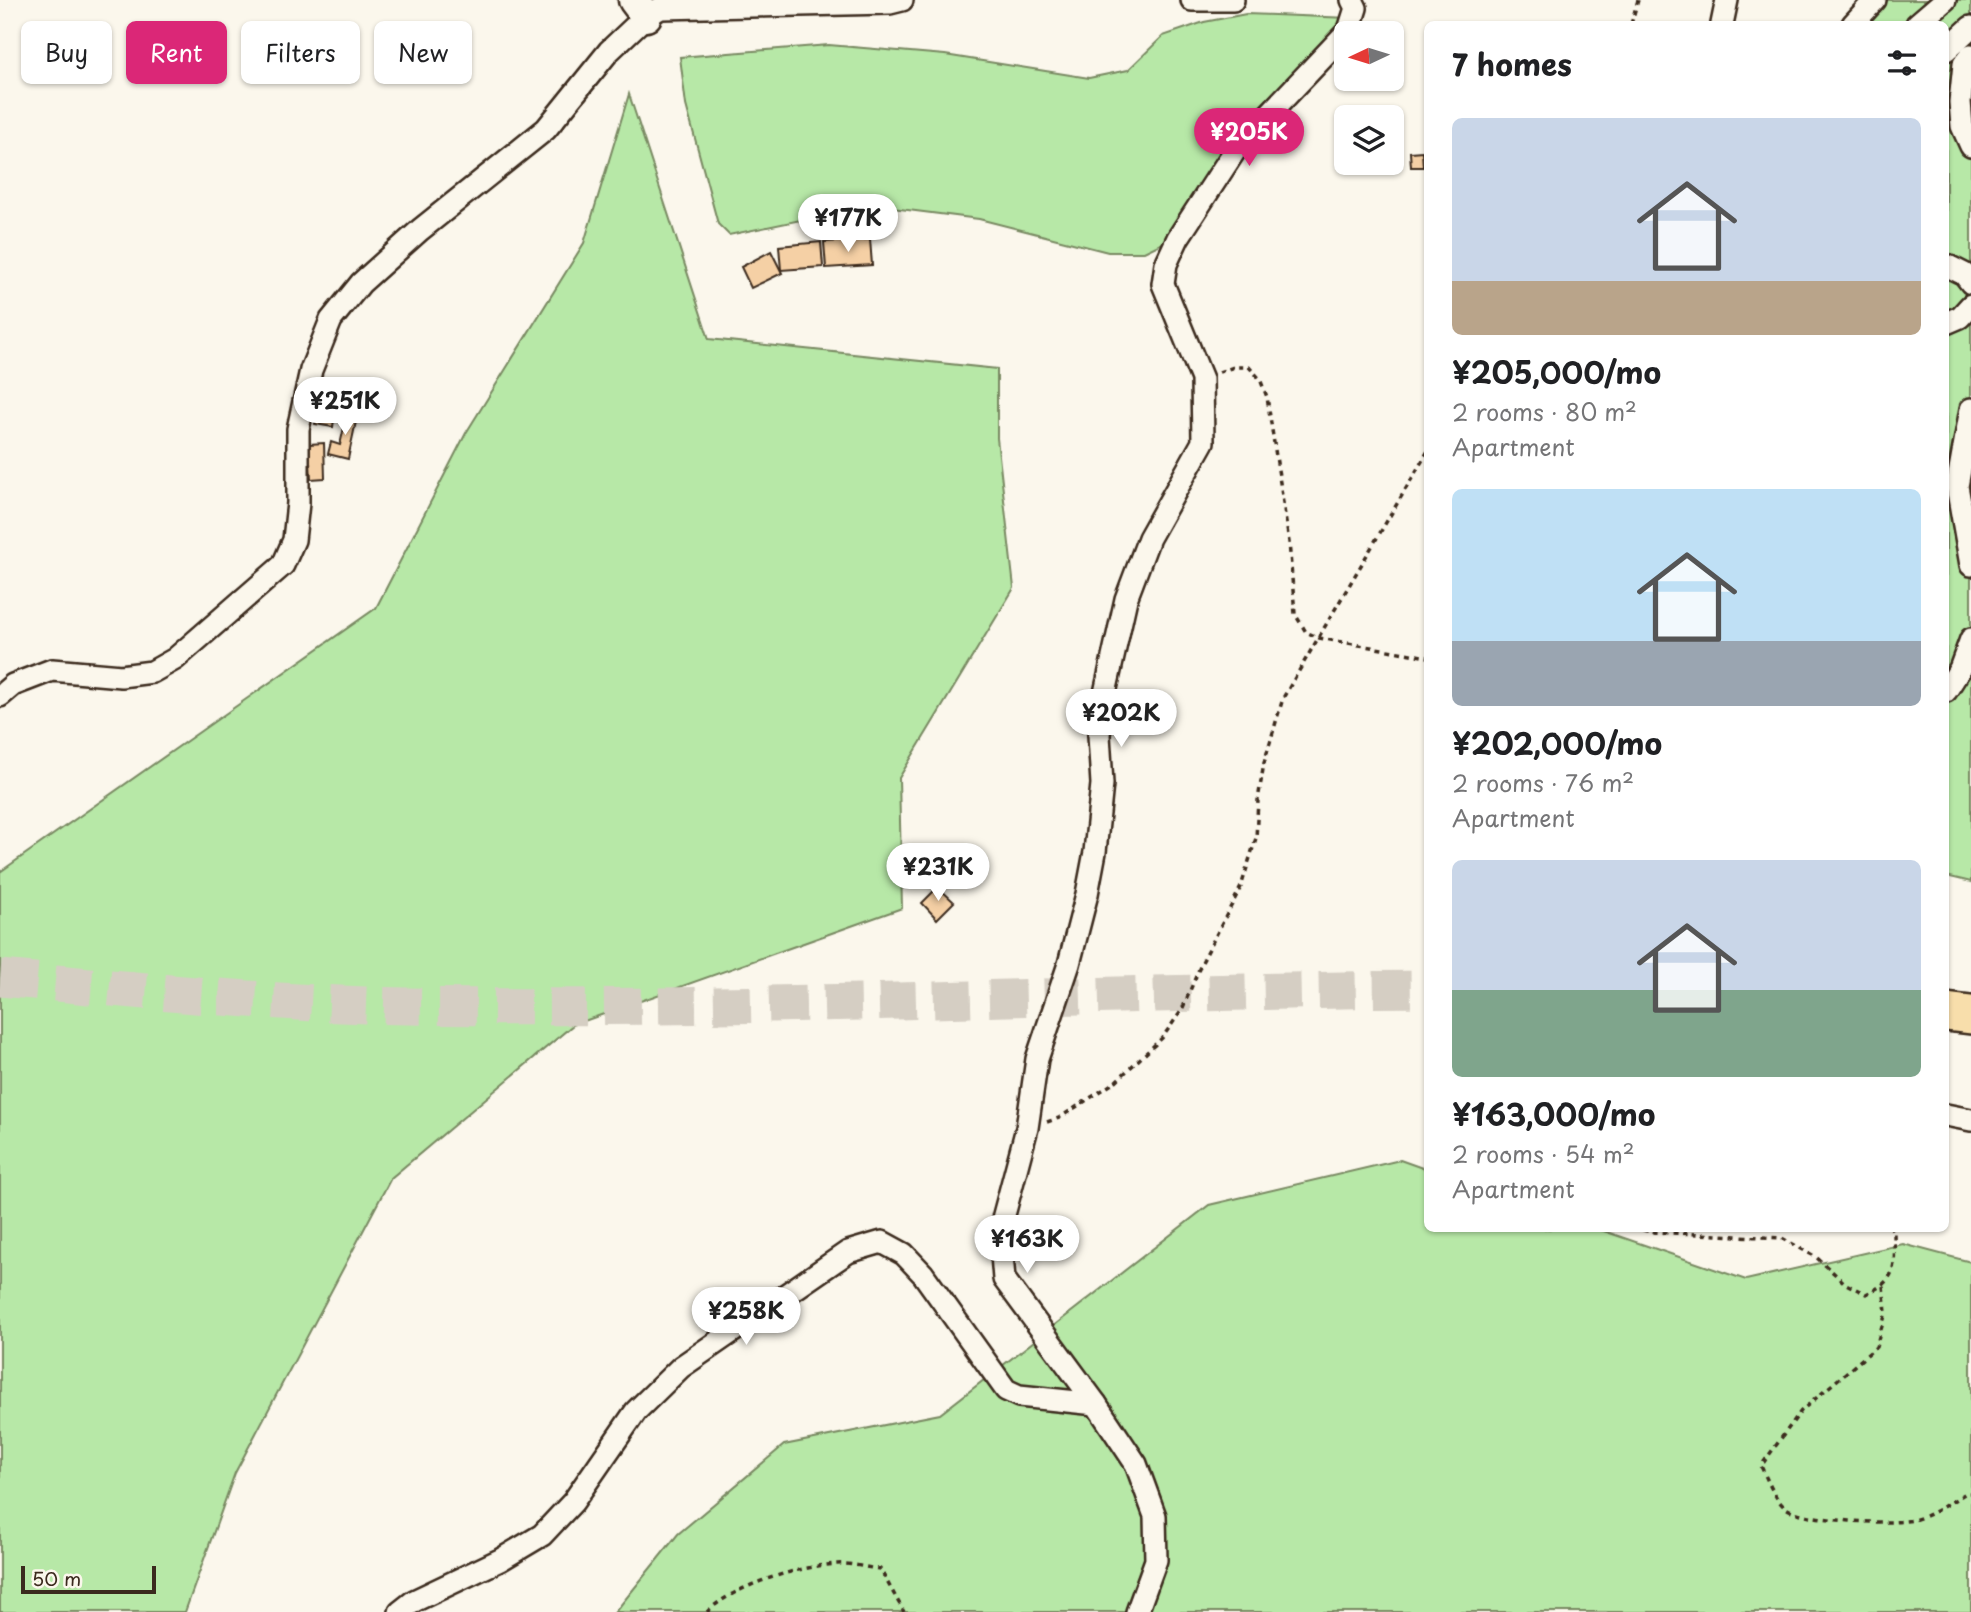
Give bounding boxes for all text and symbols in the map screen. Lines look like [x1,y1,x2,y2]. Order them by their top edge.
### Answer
chip: Buy [21,21,112,84]
chip: Rent [126,21,227,84]
chip: Filters [241,21,360,84]
chip: New [374,21,472,84]
north arrow [1334,21,1404,91]
map controls [1334,21,1404,175]
text: 7 homes [1452,41,1572,86]
icon: filters [1883,44,1921,82]
button: layers [1334,105,1404,175]
pin: ¥205K [1200,108,1298,168]
text: ¥205K [1210,113,1288,148]
icon: home [1624,163,1750,289]
pin: ¥177K [799,194,897,254]
text: ¥177K [814,199,882,234]
text: ¥205,000/mo [1452,349,1661,394]
pin: ¥251K [296,378,394,437]
text: ¥251K [310,382,380,417]
text: 2 rooms · 80 m² [1452,394,1637,429]
text: Apartment [1452,429,1575,464]
icon: home [1624,534,1750,660]
pin: ¥202K [1072,690,1170,749]
text: ¥202K [1082,694,1160,729]
text: ¥202,000/mo [1452,720,1662,765]
text: 2 rooms · 76 m² [1452,765,1634,800]
text: Apartment [1452,800,1575,835]
pin: ¥231K [889,844,987,903]
text: ¥231K [902,848,974,883]
icon: home [1624,905,1750,1031]
text: ¥163,000/mo [1452,1091,1655,1136]
text: 2 rooms · 54 m² [1452,1136,1635,1171]
text: Apartment [1452,1171,1575,1206]
pin: ¥163K [978,1216,1076,1275]
text: ¥163K [990,1220,1064,1255]
pin: ¥258K [697,1288,795,1347]
text: ¥258K [708,1292,784,1327]
scale bar [21,1563,156,1595]
text: 50 m [32,1564,81,1592]

